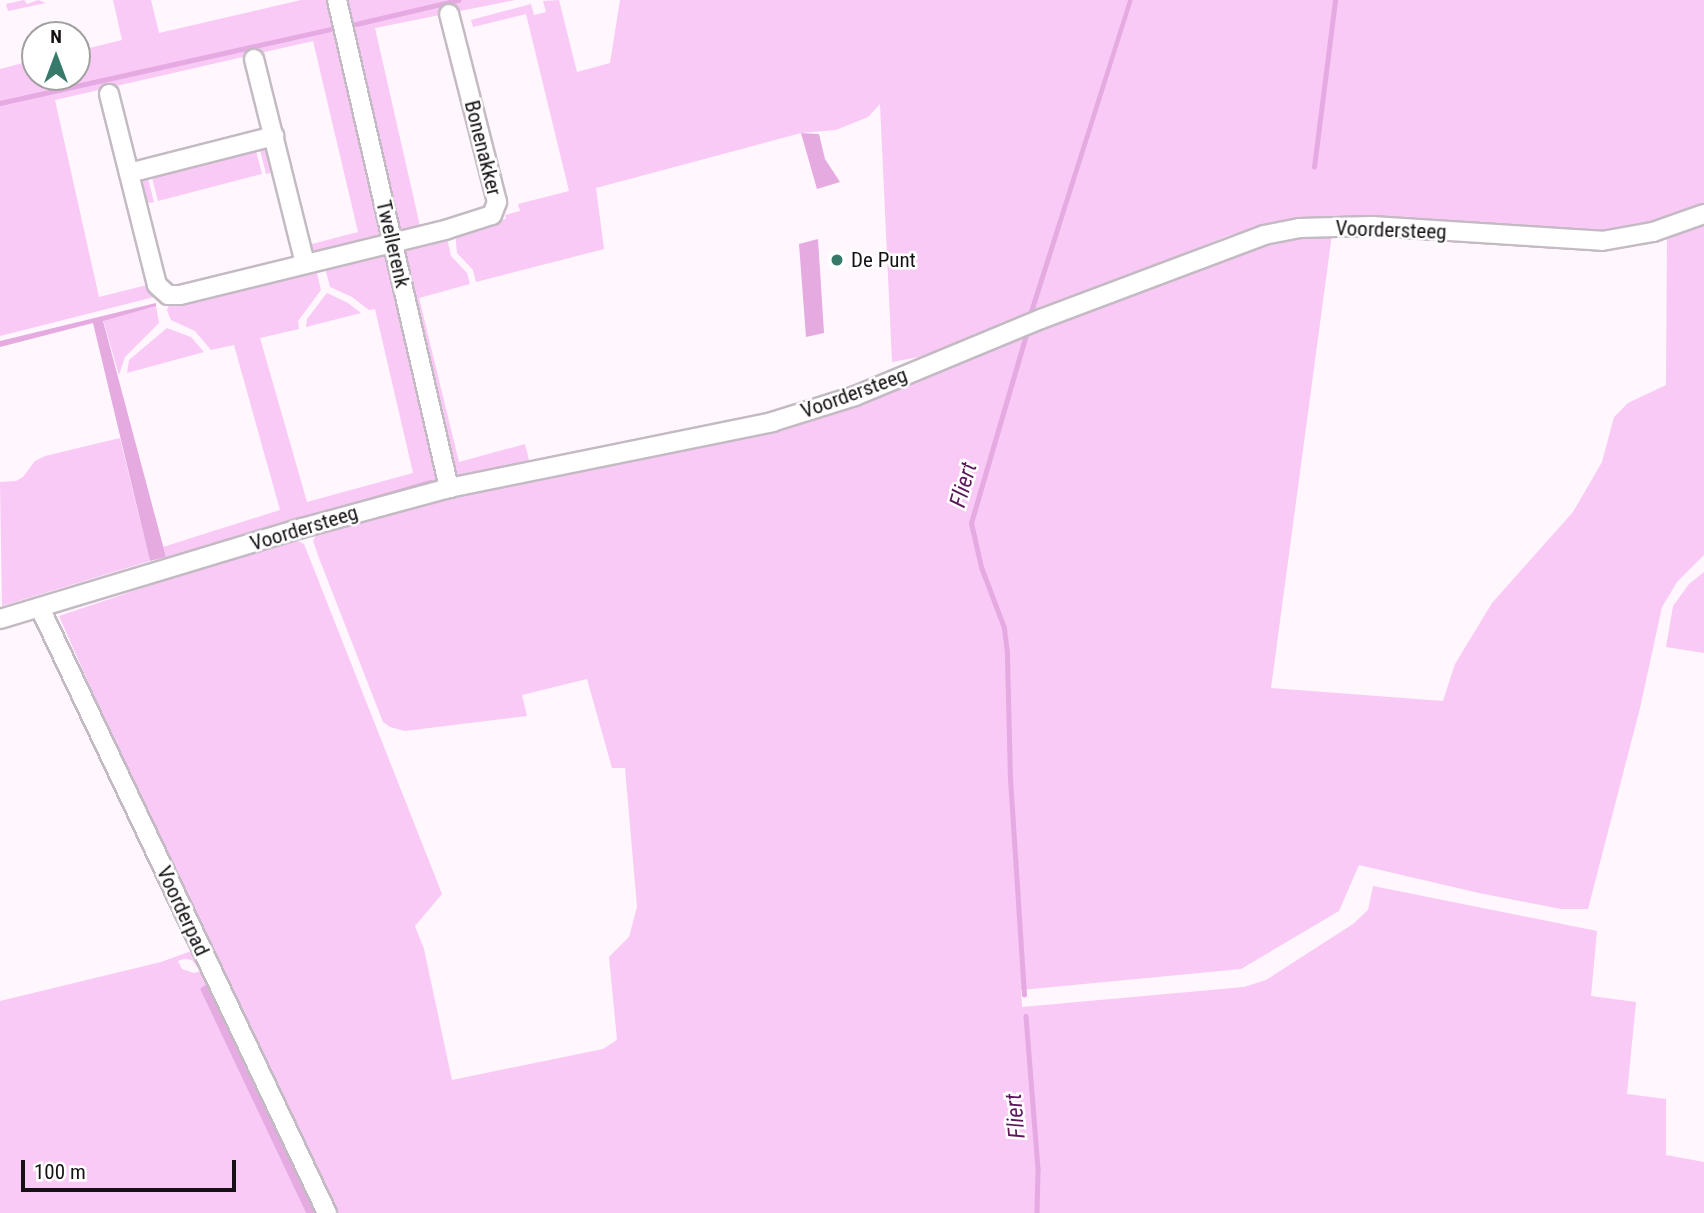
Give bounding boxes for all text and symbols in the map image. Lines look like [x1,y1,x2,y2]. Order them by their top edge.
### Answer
north arrow [21,21,91,91]
text: N [50,25,62,48]
street label: Bonenakker [459,98,507,198]
street label: Twellerenk [371,198,415,290]
street label: Voordersteeg [1335,215,1447,245]
place label: De Punt [851,247,916,273]
marker: De Punt [829,252,845,268]
street label: Voordersteeg [797,362,911,424]
water label: Fliert [944,459,984,511]
street label: Voordersteeg [247,500,361,556]
street label: Voorderpad [151,862,215,960]
water label: Fliert [1000,1092,1032,1140]
scale bar [24,1146,240,1190]
text: 100 m [34,1160,86,1184]

